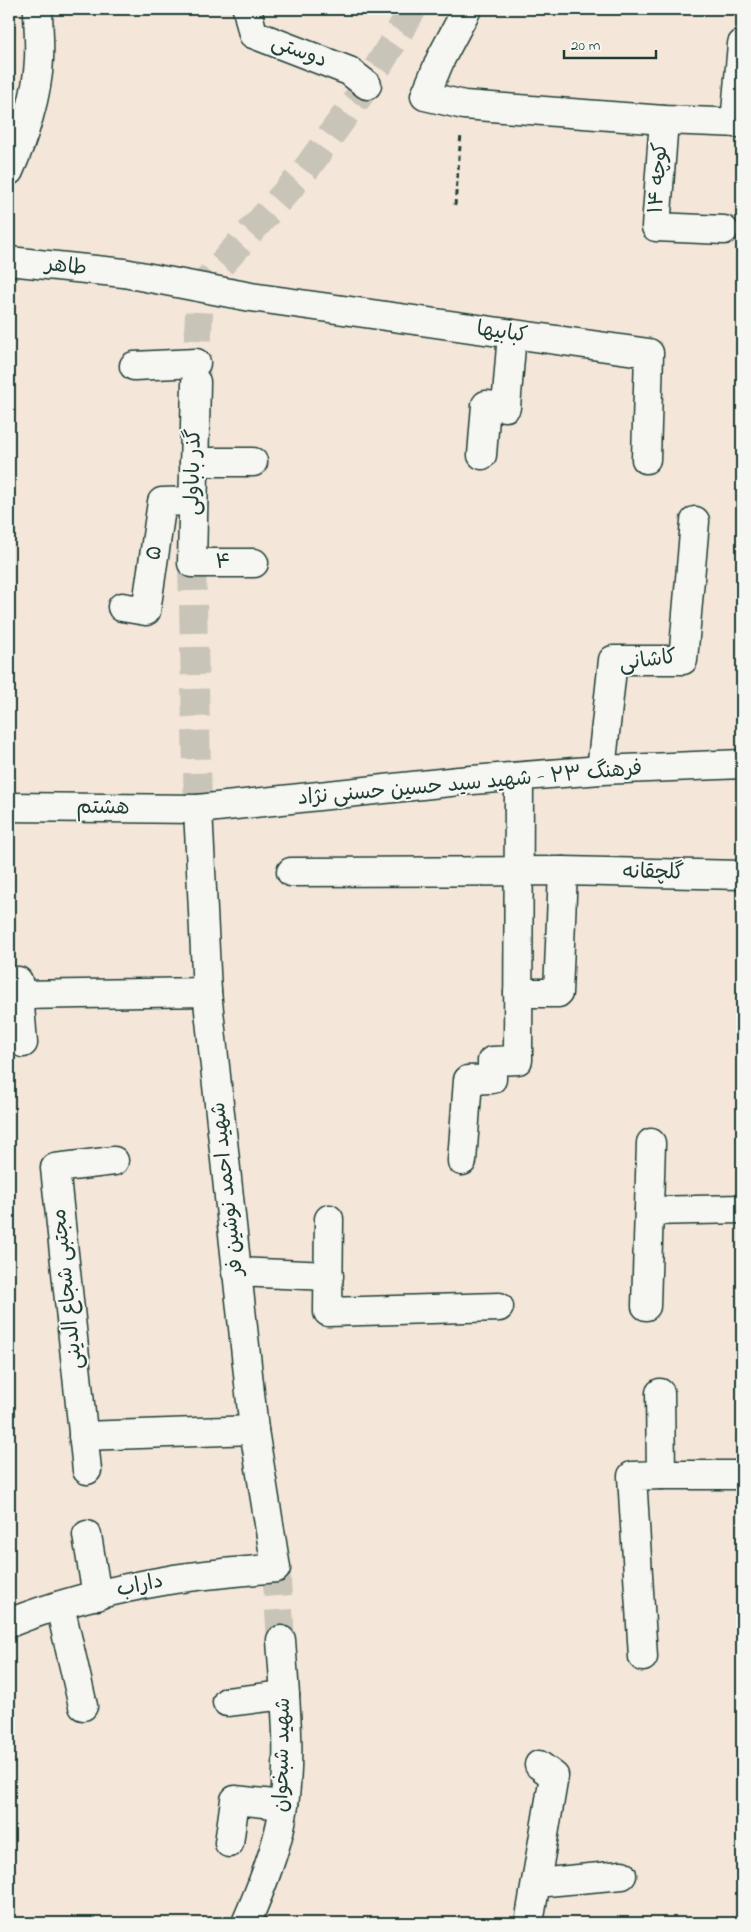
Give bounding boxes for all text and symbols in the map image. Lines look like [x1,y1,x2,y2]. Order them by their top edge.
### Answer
street label: دوستی [267,28,331,76]
scale bar [564,28,656,60]
text: 20 m [571,35,601,57]
street label: کوچه ۱۴ [642,141,676,215]
street label: طاهر [42,250,88,284]
street label: کبابیها [474,315,530,351]
street label: گذر باباولی [178,428,210,516]
street label: ۵ [139,544,171,562]
street label: ۴ [215,548,231,578]
street label: کاشانی [618,643,678,679]
street label: فرهنگ ۲۳ - شهید سید حسین حسنی نژاد [296,754,644,814]
street label: هشتم [76,793,130,823]
street label: گلچقانه [622,857,684,889]
street label: شهید احمد نوشین فر [204,1101,252,1279]
street label: مجتبی شجاع الدینی [45,1207,91,1371]
street label: داراب [114,1566,166,1606]
street label: شهید شبخوان [267,1697,299,1813]

